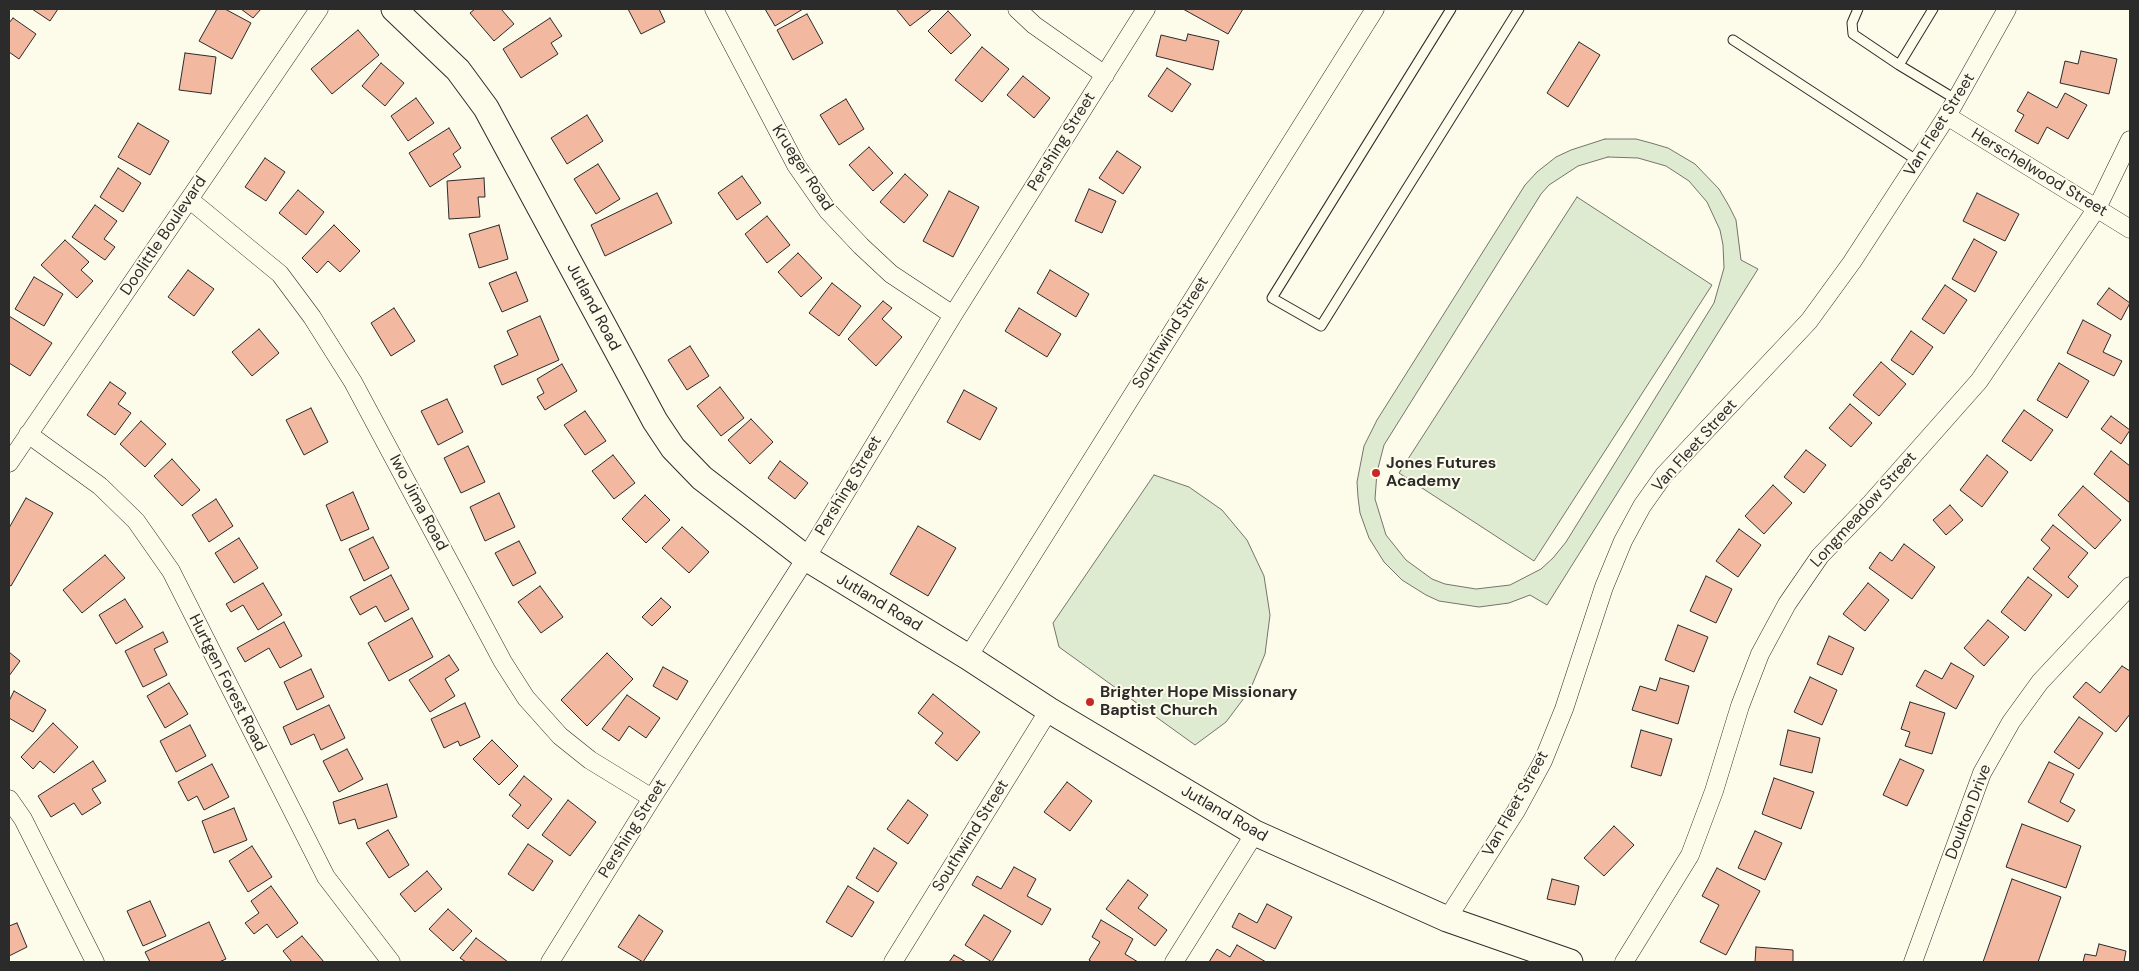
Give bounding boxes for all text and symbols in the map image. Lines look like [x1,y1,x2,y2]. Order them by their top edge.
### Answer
street label: Van Fleet Street [1901,70,1979,180]
street label: Pershing Street [1024,89,1100,195]
street label: Krueger Road [767,121,837,215]
street label: Herschelwood Street [1967,125,2111,221]
street label: Doolittle Boulevard [117,173,211,299]
street label: Jutland Road [562,260,624,354]
street label: Southwind Street [1129,274,1213,392]
street label: Van Fleet Street [1648,396,1742,496]
street label: Pershing Street [812,433,886,539]
street label: Longmeadow Street [1807,448,1921,572]
street label: Iwo Jima Road [385,452,451,554]
place label: Jones Futures Academy [1386,454,1496,492]
marker: Jones Futures Academy [1370,467,1382,479]
street label: Jutland Road [833,570,925,636]
street label: Hurtgen Forest Road [184,611,270,755]
place label: Brighter Hope Missionary Baptist Church [1100,683,1297,721]
marker: Brighter Hope Missionary Baptist Church [1084,696,1096,708]
street label: Van Fleet Street [1479,748,1553,860]
street label: Doulton Drive [1942,762,1996,862]
street label: Pershing Street [595,776,671,882]
street label: Southwind Street [929,777,1013,895]
street label: Jutland Road [1177,782,1271,846]

